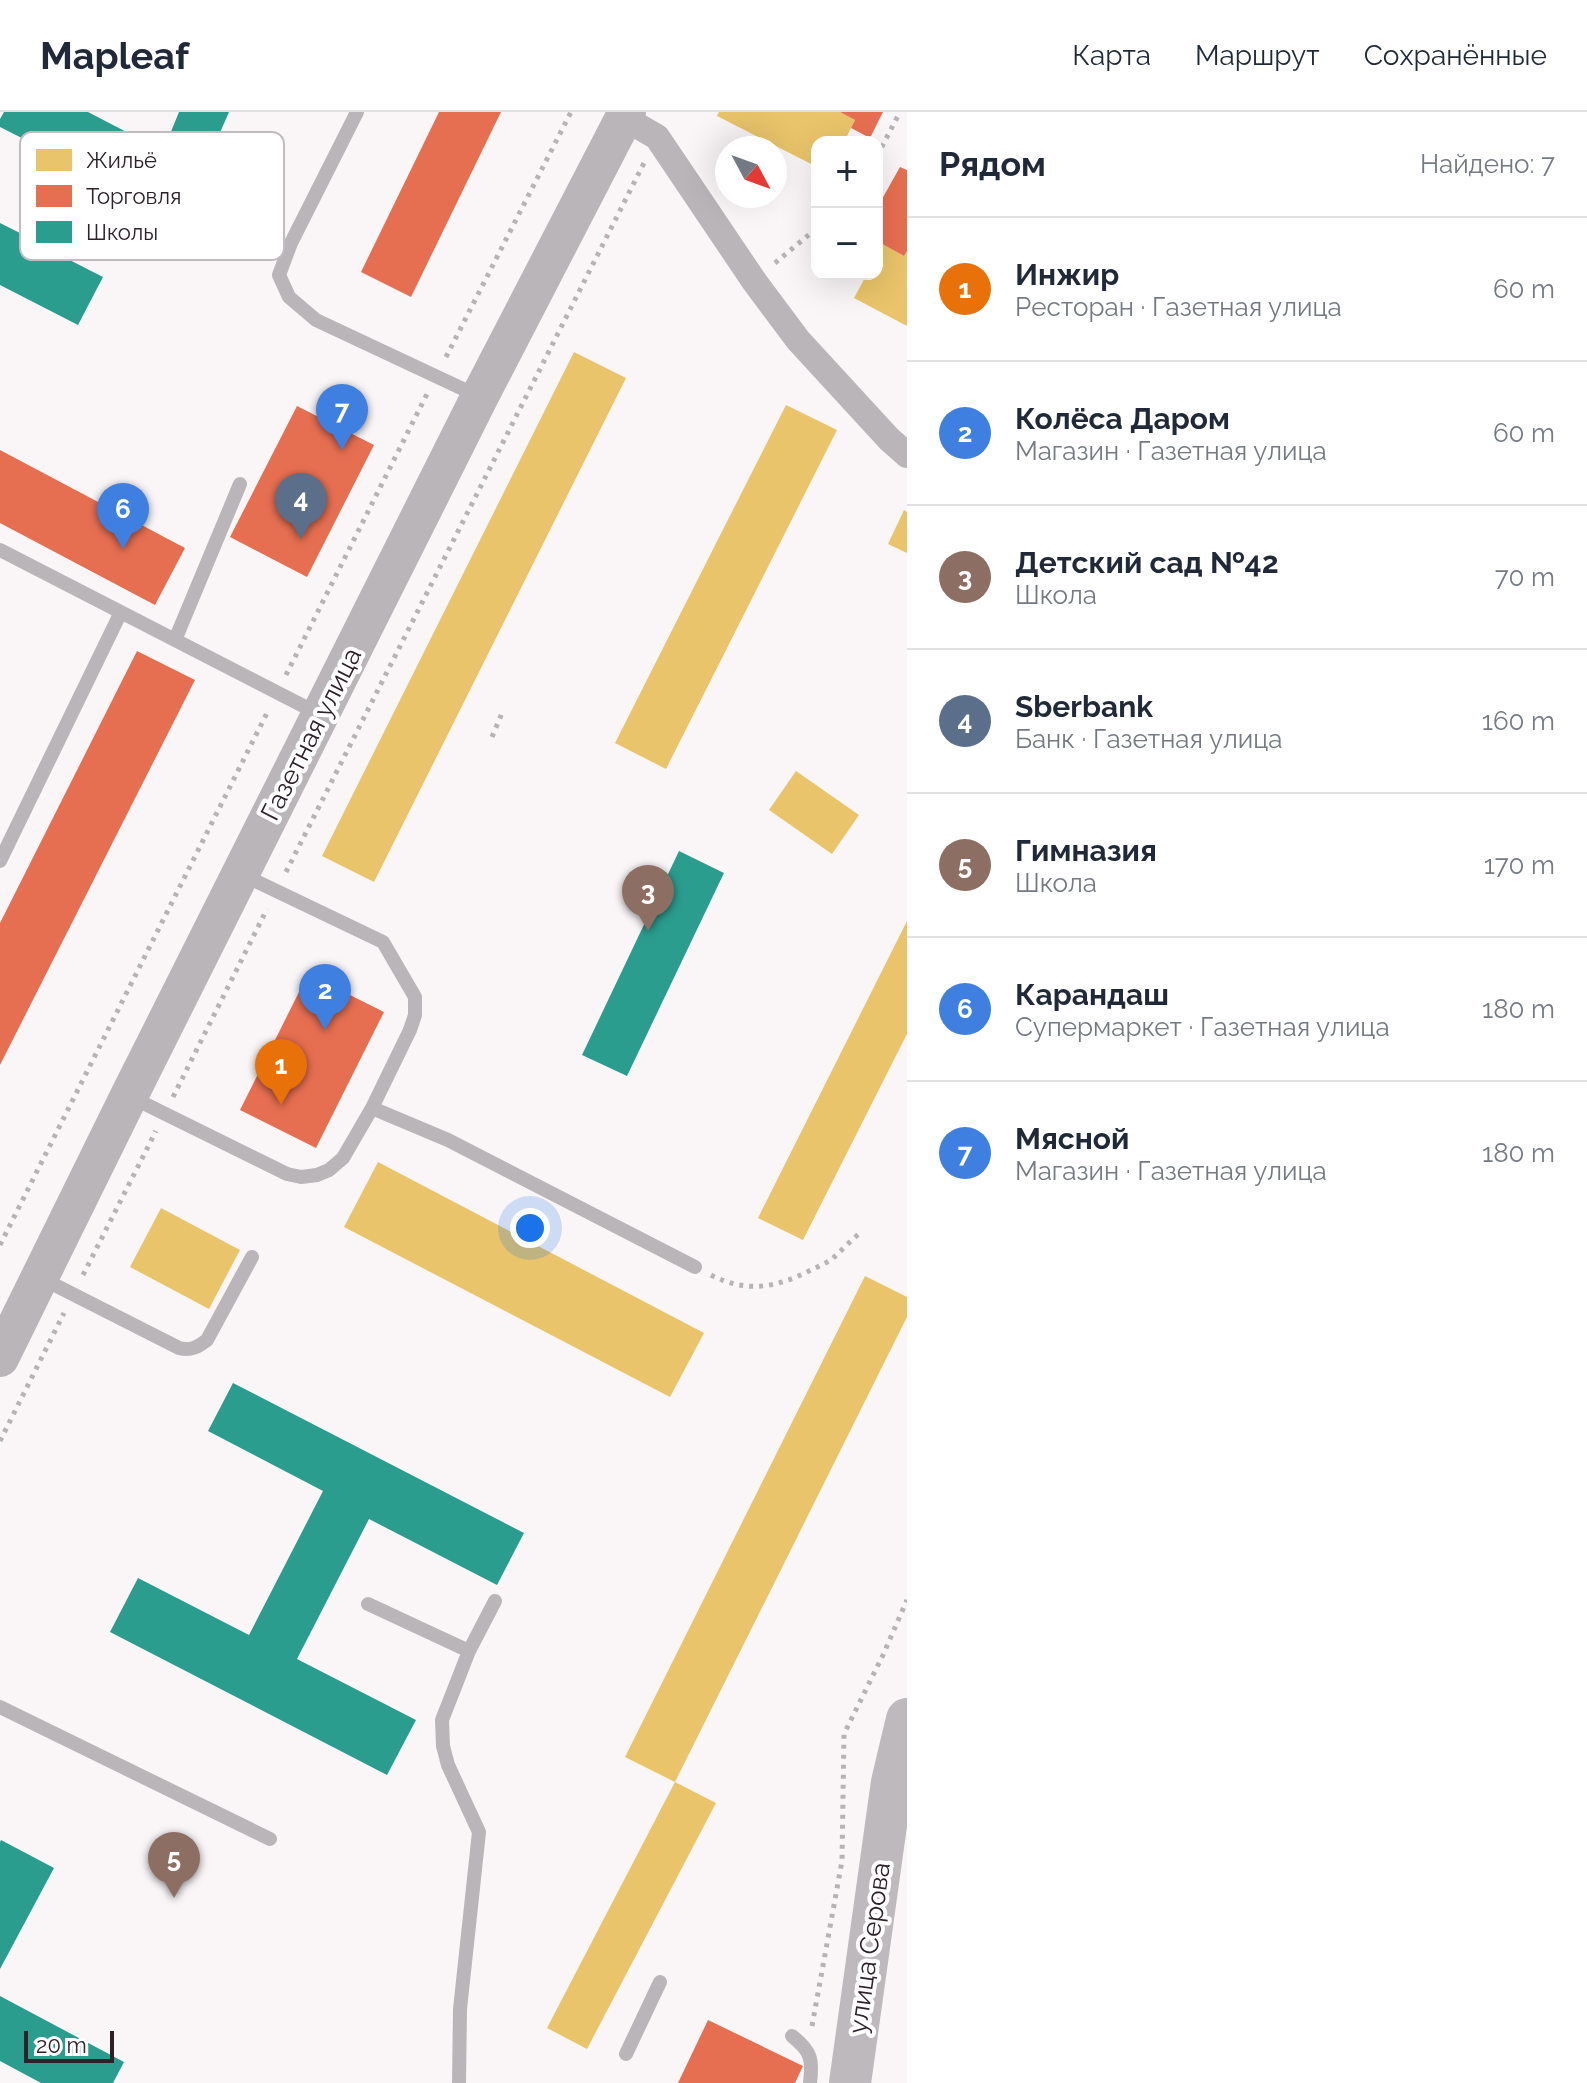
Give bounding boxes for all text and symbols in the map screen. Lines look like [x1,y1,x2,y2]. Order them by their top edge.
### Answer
text: Mapleaf [40,33,189,78]
text: Карта [1072,39,1151,72]
text: Маршрут [1195,39,1320,72]
text: Сохранённые [1364,39,1547,72]
legend [20,132,284,260]
north arrow [715,136,787,208]
map controls [811,136,883,280]
button: + [811,136,883,208]
text: Рядом [939,144,1046,184]
text: Жильё [86,147,157,173]
text: Найдено: 7 [1420,149,1555,179]
text: Торговля [86,183,181,209]
button: − [811,208,883,280]
text: Школы [86,219,158,245]
text: Инжир [1015,257,1119,292]
text: 1 [959,274,971,304]
text: 60 m [1493,274,1555,304]
text: Ресторан · Газетная улица [1015,292,1342,322]
pin: 7 [316,384,368,450]
text: Колёса Даром [1015,401,1230,436]
text: 2 [958,418,972,448]
text: 60 m [1493,418,1555,448]
text: Магазин · Газетная улица [1015,436,1327,466]
pin: 4 [275,473,327,539]
pin: 6 [97,483,149,549]
text: Детский сад №42 [1015,545,1279,580]
text: 3 [958,562,972,592]
text: 70 m [1495,562,1555,592]
text: Школа [1015,580,1097,610]
street label: Газетная улица [255,643,367,825]
text: Sberbank [1015,689,1153,724]
text: 4 [958,706,972,736]
text: 160 m [1482,706,1555,736]
text: Банк · Газетная улица [1015,724,1282,754]
text: Гимназия [1015,833,1157,868]
text: 5 [958,850,972,880]
text: 170 m [1484,850,1555,880]
pin: 3 [622,865,674,931]
text: Школа [1015,868,1097,898]
pin: 2 [299,964,351,1030]
text: Карандаш [1015,977,1169,1012]
text: 6 [957,994,973,1024]
text: 180 m [1482,994,1555,1024]
text: Супермаркет · Газетная улица [1015,1012,1390,1042]
pin: 1 [255,1039,307,1105]
text: Мясной [1015,1121,1129,1156]
text: 7 [958,1138,972,1168]
text: 180 m [1482,1138,1555,1168]
text: Магазин · Газетная улица [1015,1156,1327,1186]
your location [510,1208,550,1248]
pin: 5 [148,1832,200,1898]
street label: улица Серова [842,1860,896,2036]
scale bar [24,2027,114,2063]
text: 20 m [36,2032,87,2058]

